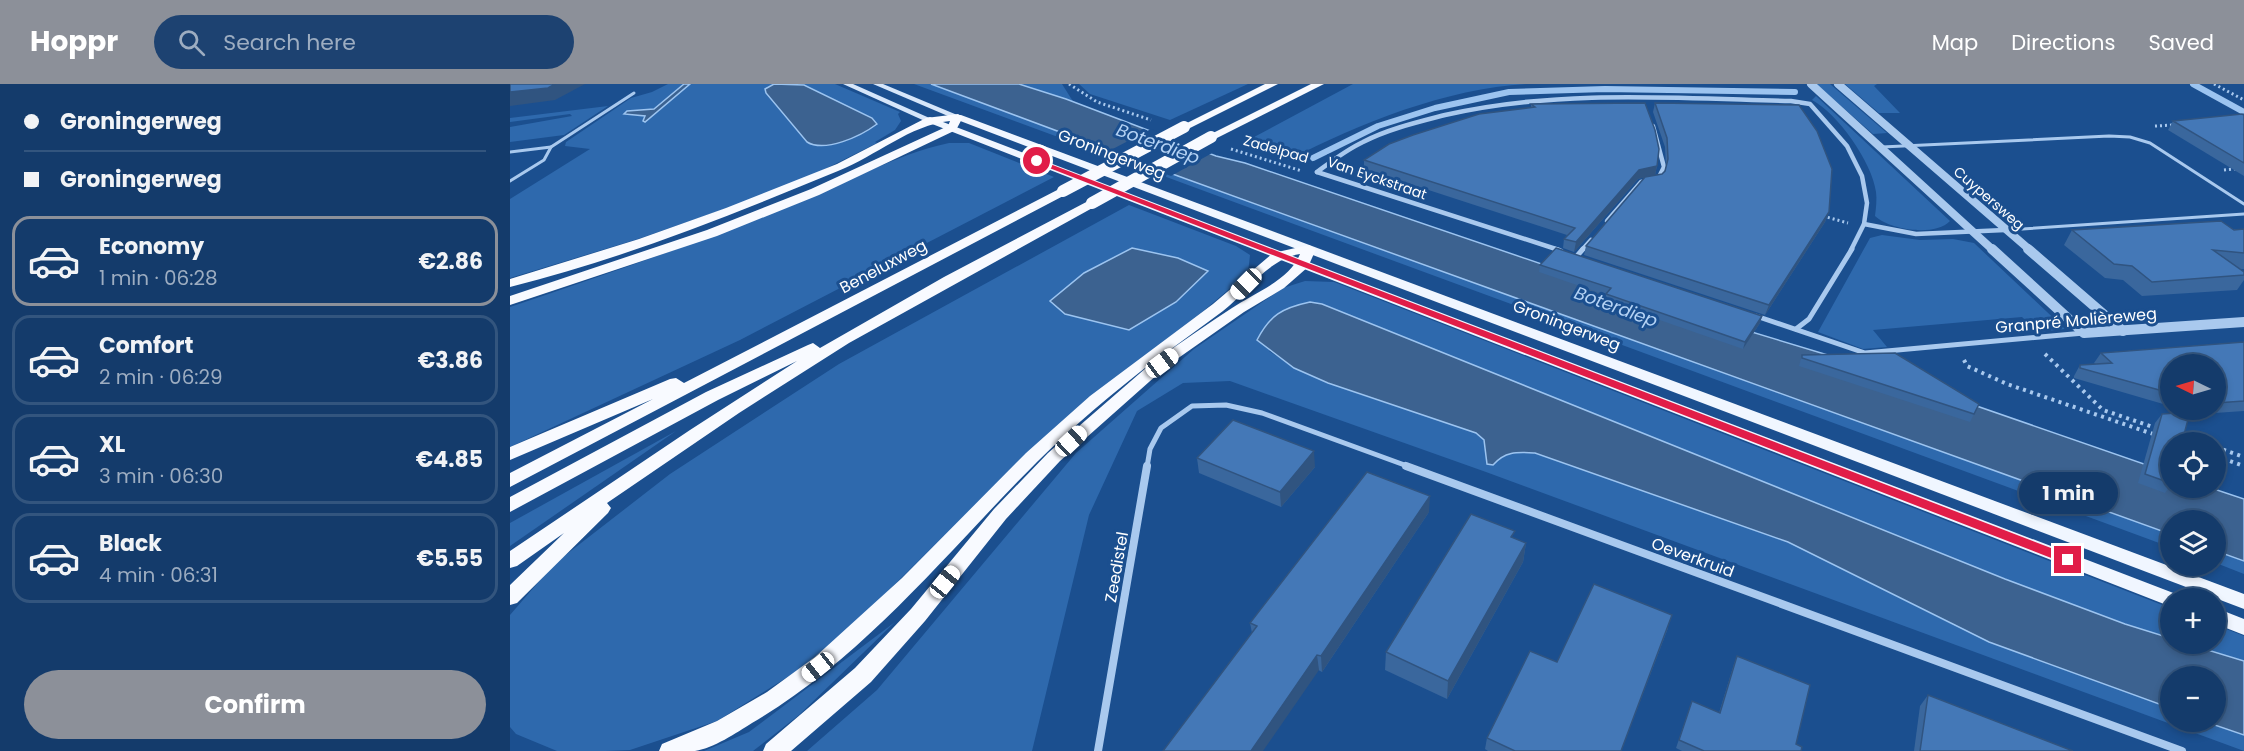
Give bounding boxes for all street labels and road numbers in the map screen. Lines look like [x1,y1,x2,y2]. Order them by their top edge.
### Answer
street label: Groningerweg [1055,123,1169,186]
street label: Zadelpad [1241,130,1311,168]
street label: Van Eyckstraat [1325,152,1429,204]
street label: Cuypersweg [1949,162,2029,234]
street label: Beneluxweg [836,234,931,299]
street label: Groningerweg [1510,294,1624,357]
street label: Granpré Molièreweg [1994,302,2158,339]
street label: Zeedistel [1099,530,1134,604]
street label: Oeverkruid [1648,532,1737,583]

